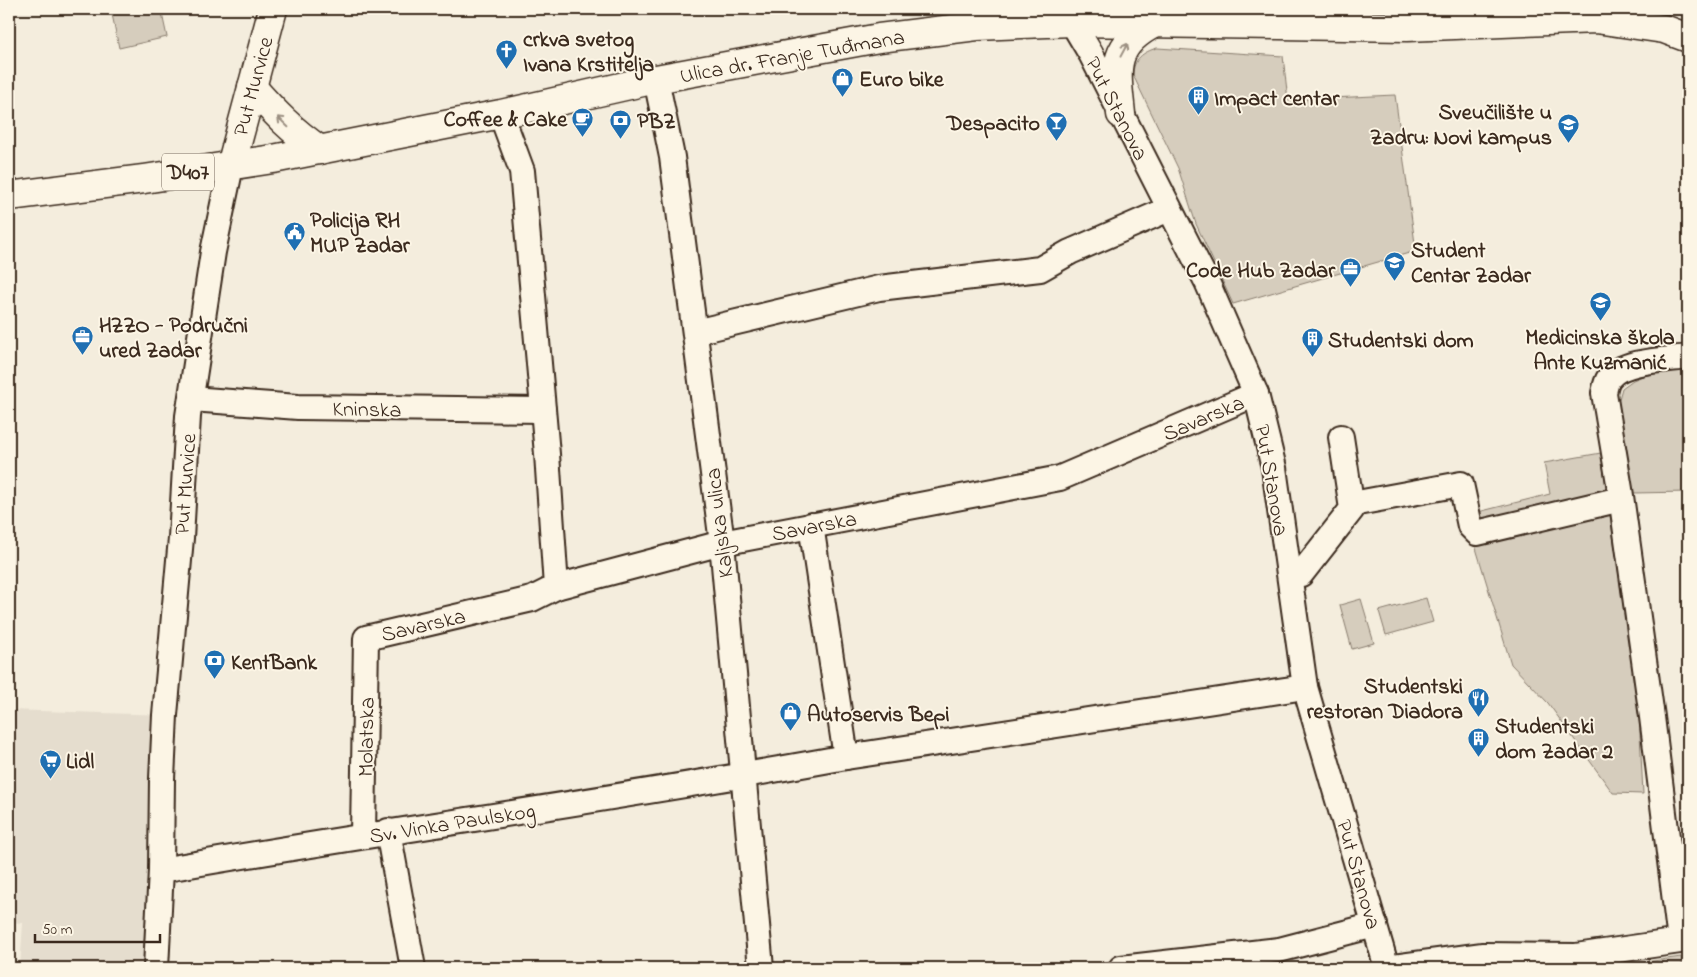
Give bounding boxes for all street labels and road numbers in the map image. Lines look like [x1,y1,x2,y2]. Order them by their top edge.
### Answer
street label: Ulica dr. Franje Tuđmana [678,22,907,93]
street label: Put Murvice [226,33,284,140]
street label: Put Stanova [1075,52,1155,167]
road number: D407 [162,154,214,190]
street label: Savarska [1158,388,1250,451]
street label: Kninska [332,394,402,428]
street label: Put Stanova [1244,422,1296,539]
street label: Put Murvice [167,432,207,536]
street label: Kaljska ulica [698,466,744,580]
street label: Savarska [769,504,860,552]
street label: Savarska [378,602,469,652]
street label: Molatska [351,697,385,777]
street label: Sv. Vinka Paulskog [367,796,538,855]
street label: Put Stanova [1326,816,1388,933]

